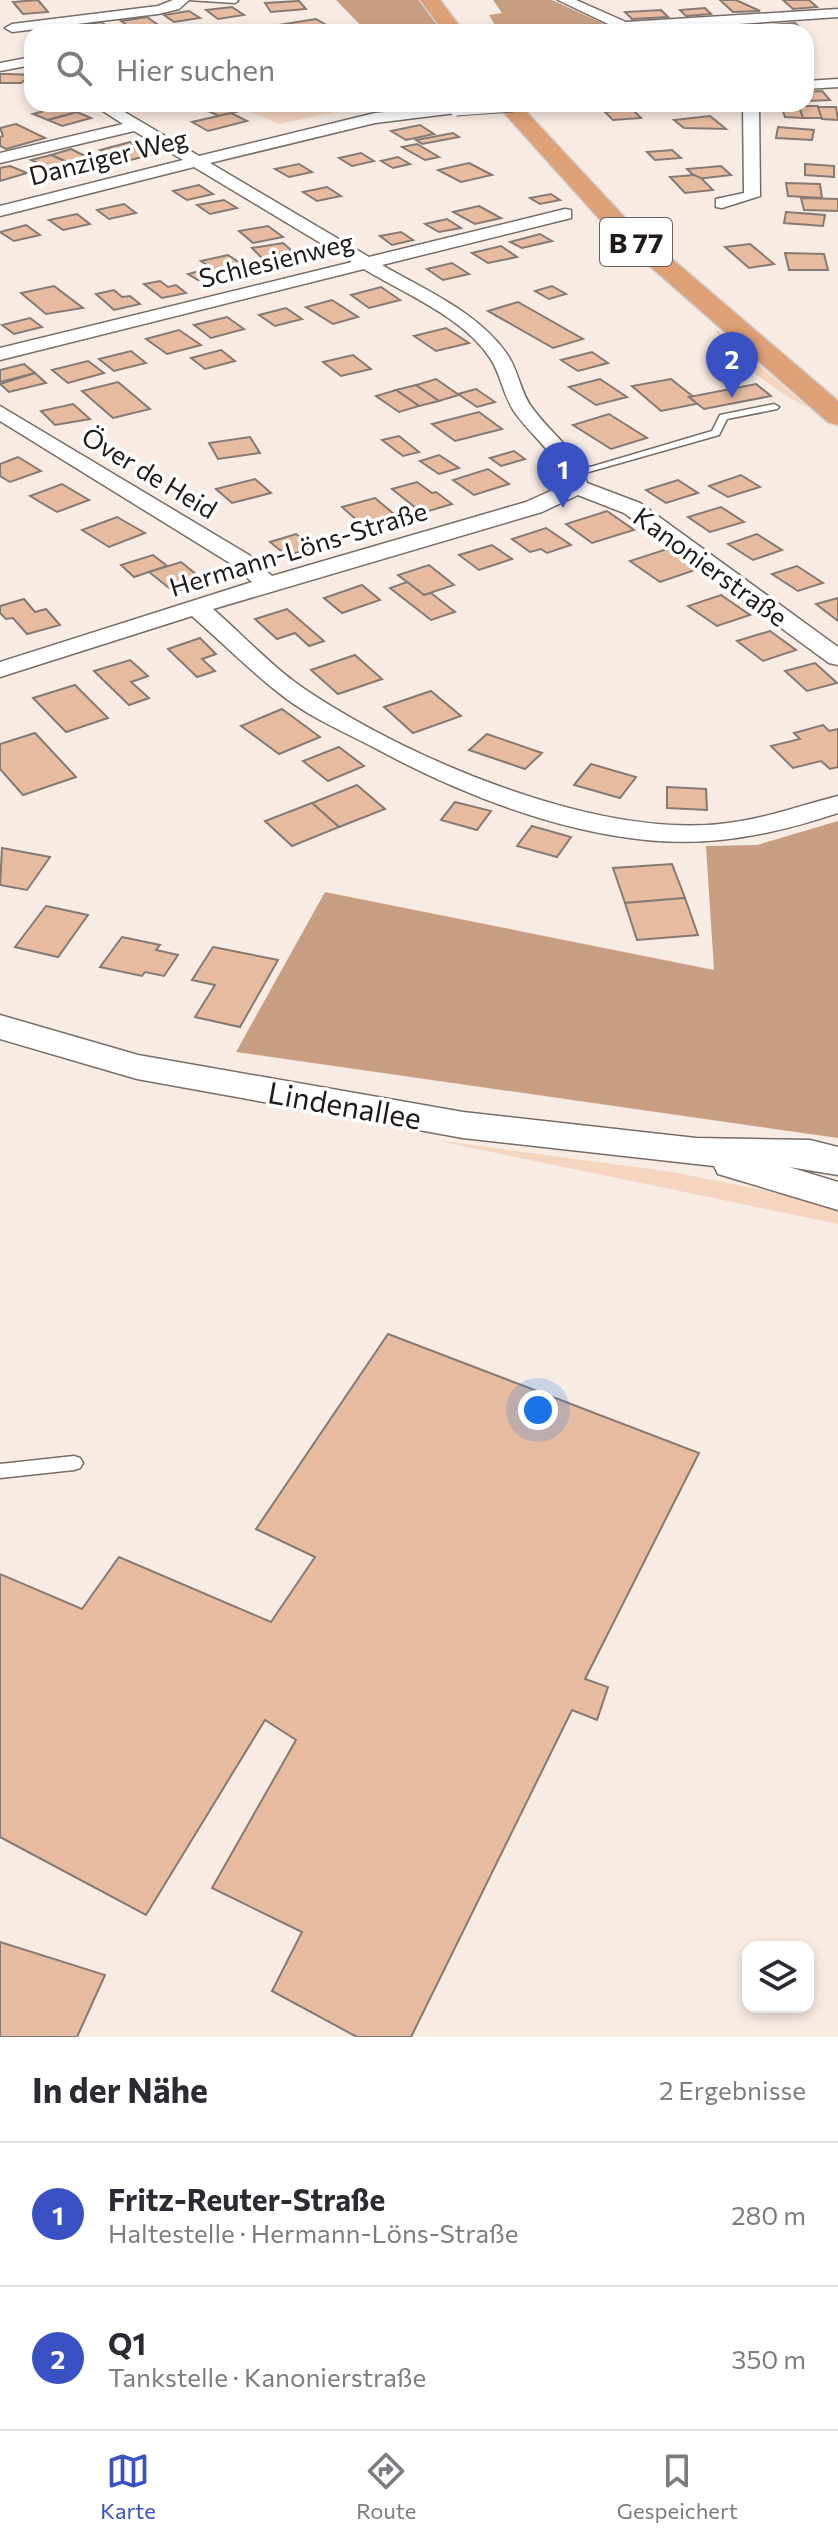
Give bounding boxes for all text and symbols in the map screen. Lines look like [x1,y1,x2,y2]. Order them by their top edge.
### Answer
search box [24,24,814,112]
icon: search [52,46,96,90]
text: Hier suchen [116,50,275,87]
street label: Danziger Weg [25,121,191,191]
road number: B 77 [600,218,672,266]
street label: Schlesienweg [195,225,357,293]
pin: 2 [706,332,758,398]
street label: Över de Heid [77,420,223,524]
pin: 1 [537,442,589,508]
street label: Hermann-Löns-Straße [165,494,431,602]
street label: Kanonierstraße [628,500,794,632]
street label: Lindenallee [265,1072,425,1136]
your location [518,1390,558,1430]
map controls [742,1941,814,2013]
button: layers [742,1941,814,2013]
text: In der Nähe [32,2068,208,2110]
text: 2 Ergebnisse [659,2074,806,2105]
text: Fritz-Reuter-Straße [108,2180,385,2217]
text: 1 [52,2199,64,2230]
text: 280 m [731,2199,806,2230]
text: Haltestelle · Hermann-Löns-Straße [108,2217,518,2248]
text: Q1 [108,2324,146,2361]
text: 2 [51,2343,65,2374]
text: 350 m [732,2343,806,2374]
text: Tankstelle · Kanonierstraße [108,2361,426,2392]
tab: Karte [100,2449,156,2524]
tab: Route [356,2449,416,2524]
tab: Gespeichert [617,2449,738,2524]

